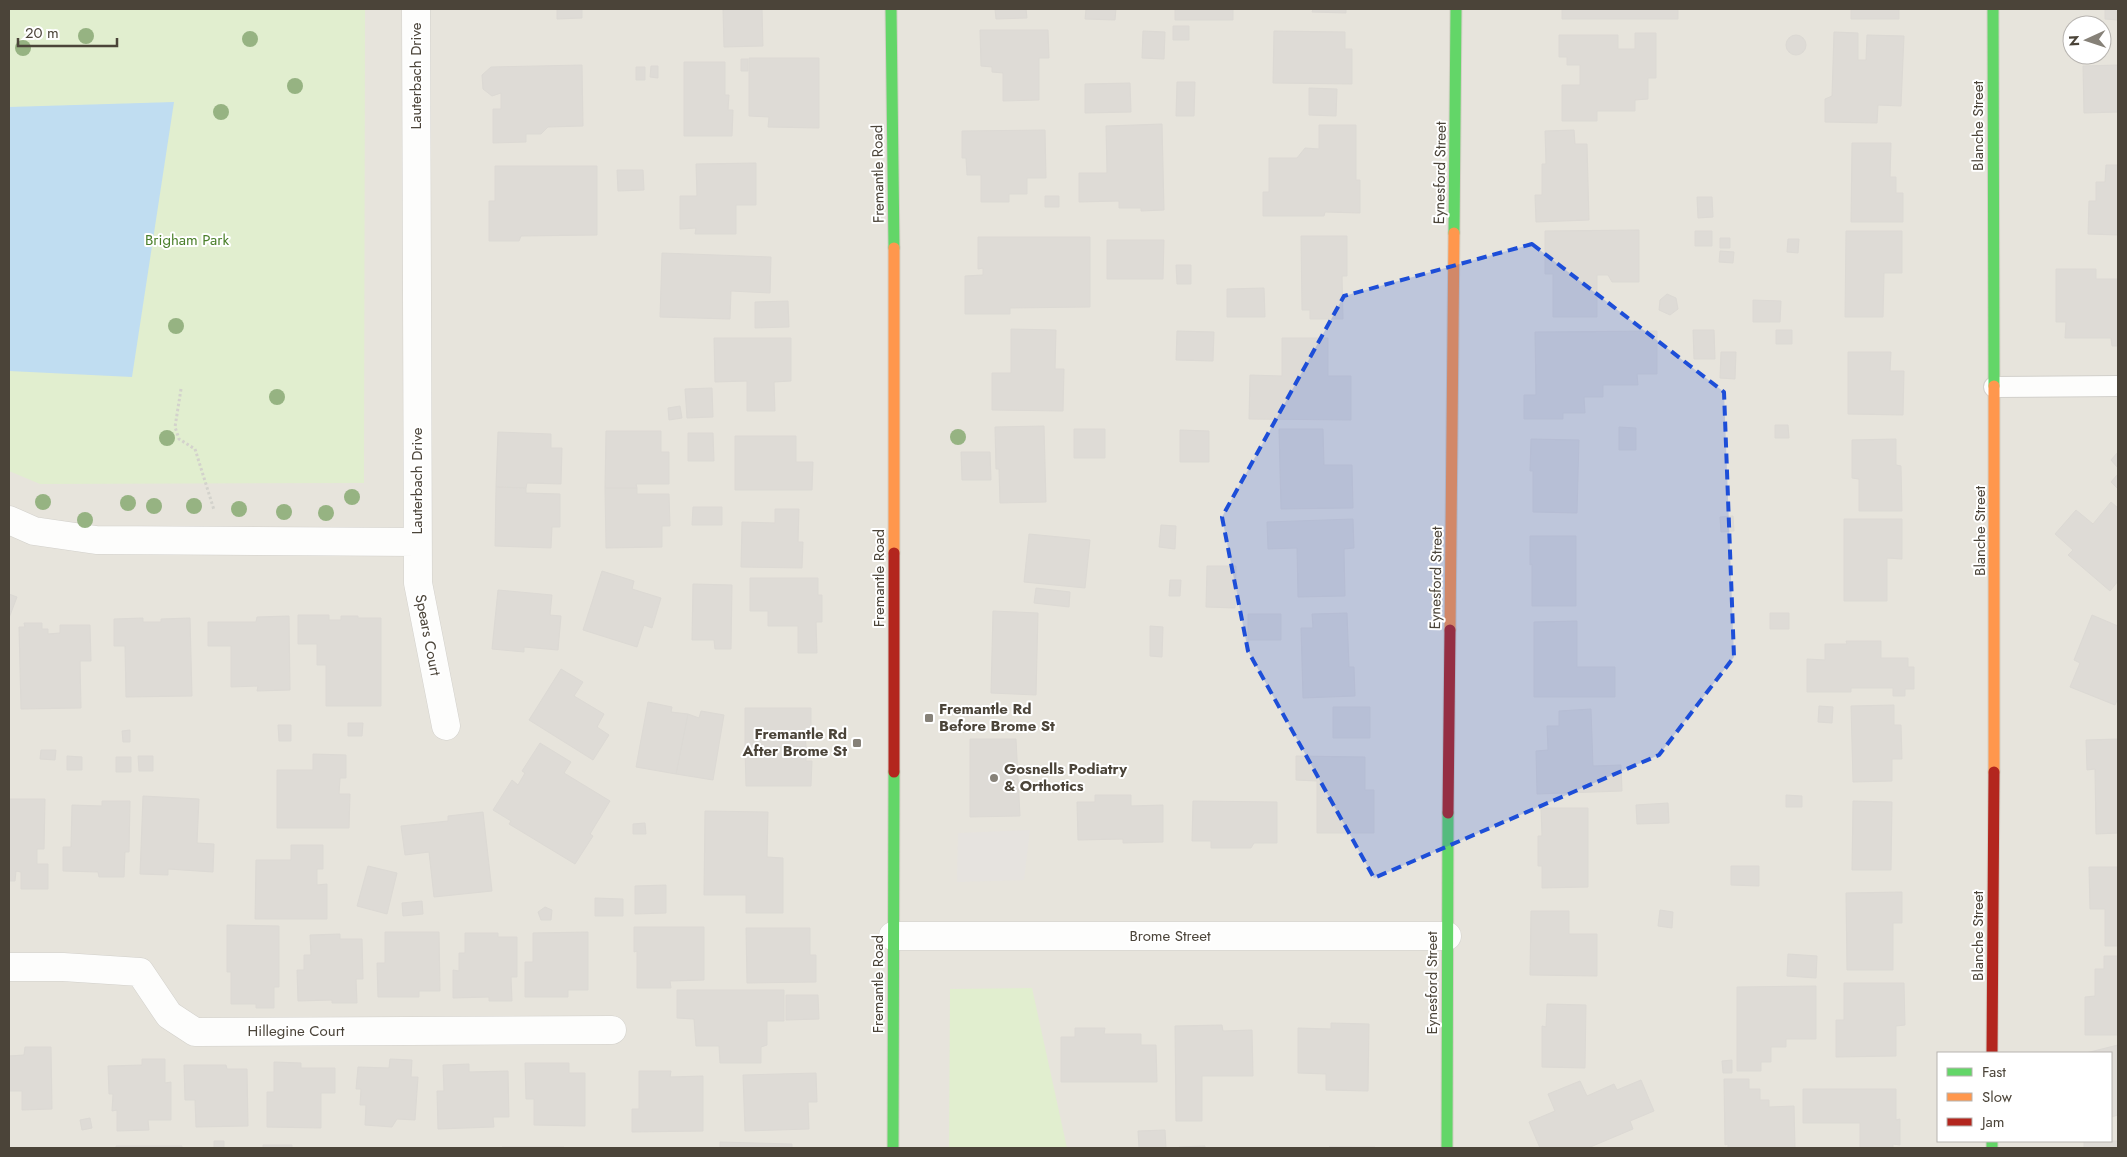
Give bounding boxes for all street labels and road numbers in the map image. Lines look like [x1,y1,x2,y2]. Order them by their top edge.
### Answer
street label: Lauterbach Drive [405,22,427,129]
street label: Blanche Street [1967,81,1989,171]
street label: Eynesford Street [1428,121,1452,225]
street label: Fremantle Road [866,125,890,223]
street label: Lauterbach Drive [406,427,428,534]
street label: Blanche Street [1969,486,1991,576]
street label: Eynesford Street [1424,526,1448,630]
street label: Fremantle Road [868,529,890,627]
street label: Spears Court [409,592,447,678]
street label: Blanche Street [1967,891,1989,981]
street label: Brome Street [1129,925,1211,947]
street label: Eynesford Street [1421,931,1443,1034]
street label: Fremantle Road [867,935,889,1033]
street label: Hillegine Court [248,1020,345,1042]

